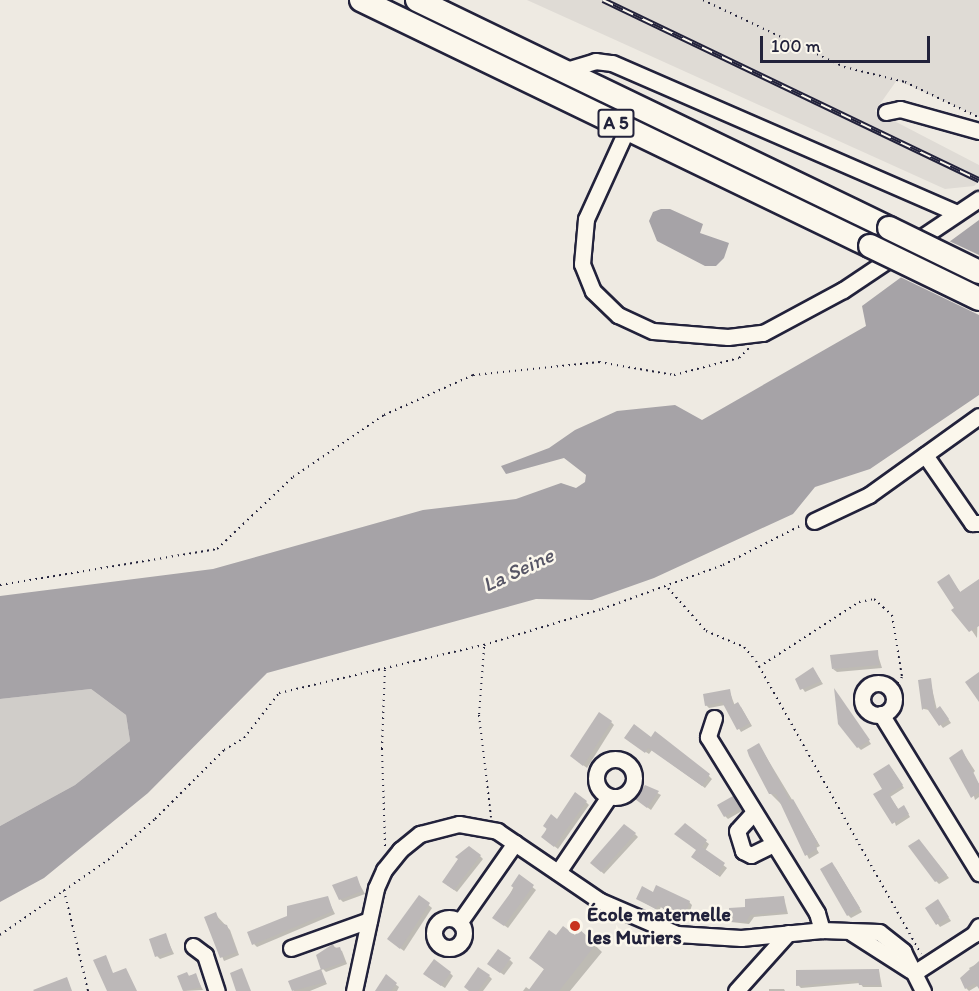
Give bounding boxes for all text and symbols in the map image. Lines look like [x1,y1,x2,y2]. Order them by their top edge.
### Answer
scale bar [763,24,932,62]
text: 100 m [771,35,821,57]
road number: A 5 [596,108,636,138]
water label: La Seine [478,543,558,597]
place label: École maternelle les Muriers [587,903,731,950]
marker: École maternelle les Muriers [568,919,582,933]

